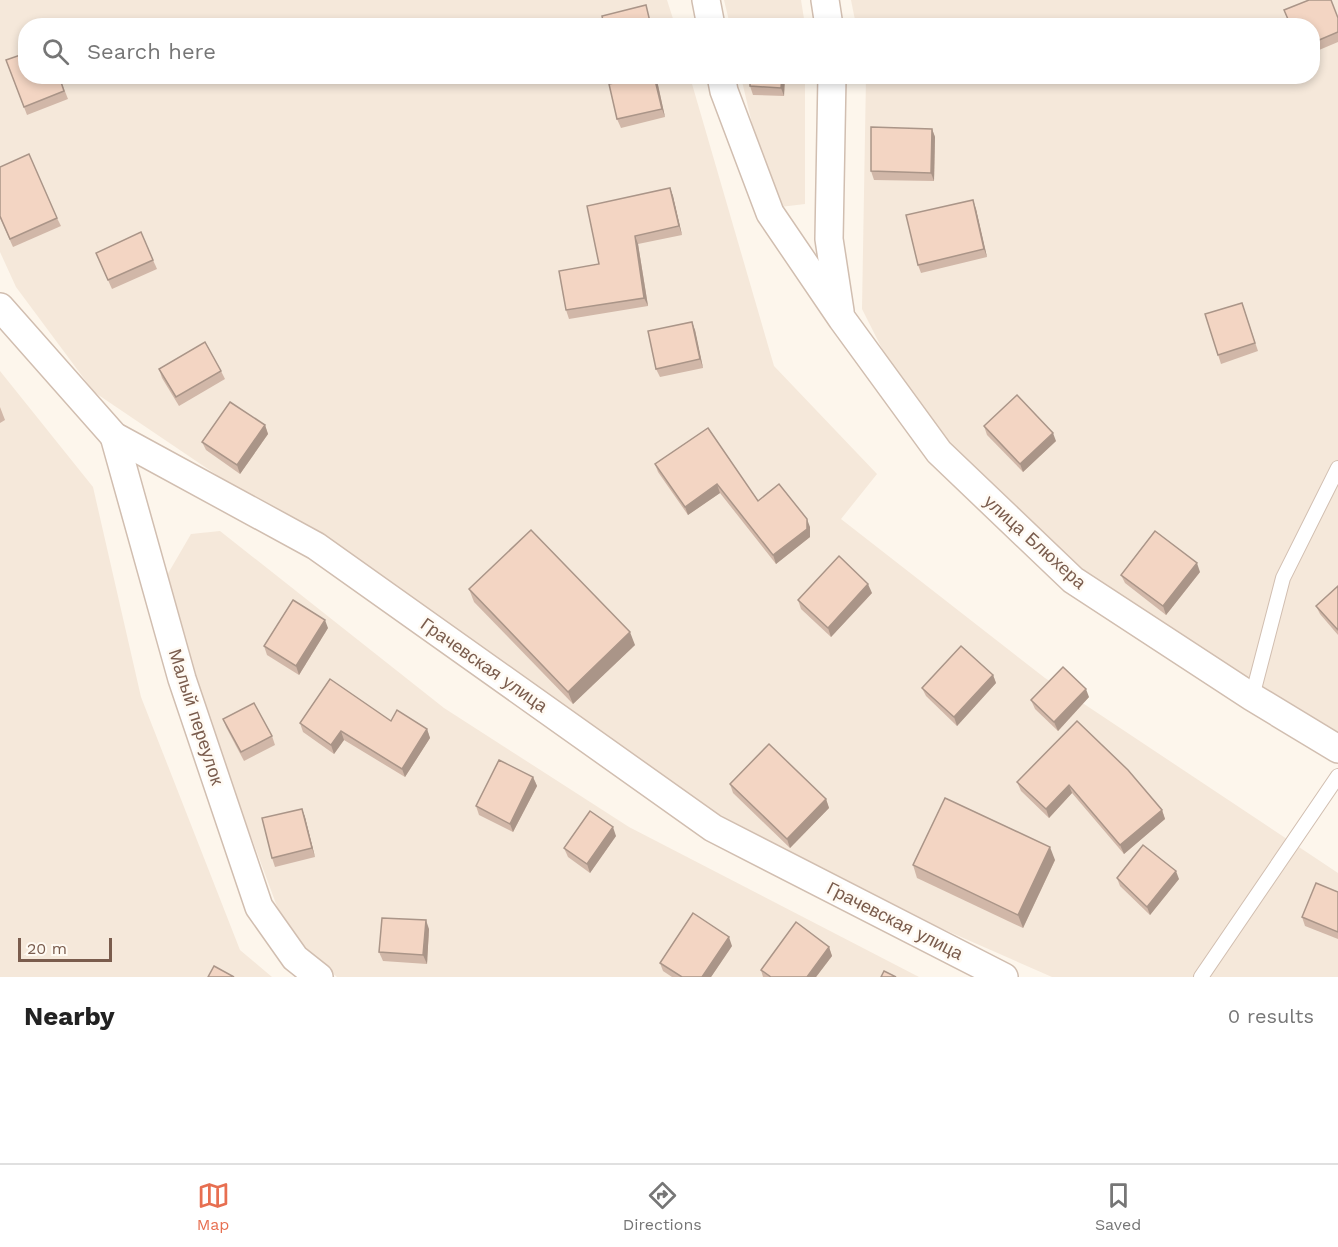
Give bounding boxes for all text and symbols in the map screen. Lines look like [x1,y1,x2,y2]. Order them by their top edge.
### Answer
search box [18,18,1320,84]
icon: search [39,35,72,68]
text: Search here [87,39,216,64]
street label: улица Блюхера [980,490,1091,594]
street label: Грачевская улица [417,613,552,717]
street label: Малый переулок [165,646,228,788]
street label: Грачевская улица [824,877,968,964]
scale bar [18,935,112,962]
text: 20 m [27,939,67,958]
text: Nearby [24,1001,115,1031]
text: 0 results [1228,1004,1314,1028]
tab: Map [197,1179,230,1234]
tab: Directions [623,1179,702,1234]
tab: Saved [1095,1179,1141,1234]

